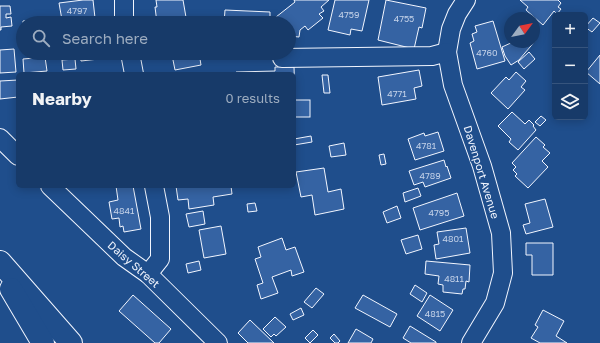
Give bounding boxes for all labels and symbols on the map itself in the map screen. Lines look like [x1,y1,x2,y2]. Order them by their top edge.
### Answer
house number: 4797 [67,5,87,16]
house number: 4759 [339,9,359,20]
north arrow [504,12,540,48]
house number: 4755 [394,13,414,24]
house number: 4760 [476,47,498,58]
house number: 4771 [387,88,407,99]
street label: Davenport Avenue [462,124,502,220]
house number: 4781 [416,140,437,151]
house number: 4789 [419,170,441,181]
house number: 4841 [114,205,135,216]
house number: 4795 [429,207,449,218]
house number: 4801 [443,233,464,244]
street label: Daisy Street [106,238,162,290]
house number: 4811 [444,273,464,284]
house number: 4815 [425,308,445,319]

